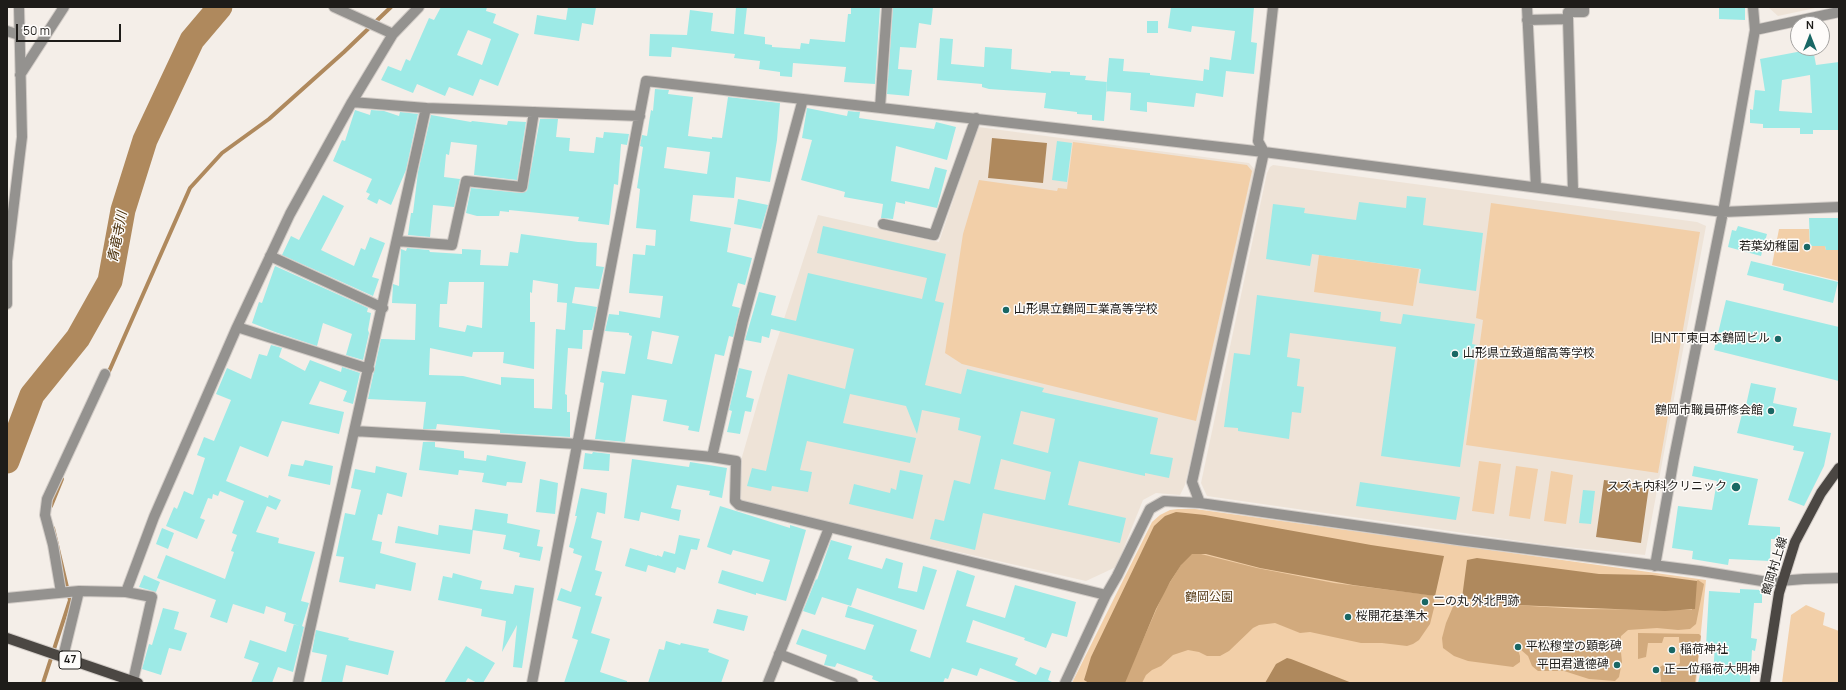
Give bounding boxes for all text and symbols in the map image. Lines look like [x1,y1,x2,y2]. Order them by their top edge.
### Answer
scale bar [18,16,123,42]
north arrow [1790,16,1830,56]
text: N [1806,17,1814,32]
text: 50 m [23,22,50,39]
water label: 青竜寺川 [105,210,131,264]
place label: 若葉幼稚園 [1739,240,1799,254]
marker: 若葉幼稚園 [1802,242,1812,252]
place label: 山形県立鶴岡工業高等学校 [1014,303,1158,317]
marker: 山形県立鶴岡工業高等学校 [1001,305,1011,315]
place label: 旧NTT東日本鶴岡ビル [1651,332,1770,346]
marker: 旧NTT東日本鶴岡ビル [1773,334,1783,344]
place label: 山形県立致道館高等学校 [1463,347,1595,361]
marker: 山形県立致道館高等学校 [1450,349,1460,359]
place label: 鶴岡市職員研修会館 [1655,404,1763,418]
marker: 鶴岡市職員研修会館 [1766,406,1776,416]
place label: スズキ内科クリニック [1607,480,1727,494]
marker: スズキ内科クリニック [1730,481,1742,493]
street label: 鶴岡村上線 [1759,535,1791,597]
park label: 鶴岡公園 [1185,591,1233,605]
place label: 二の丸 外北門跡 [1433,595,1519,609]
marker: 二の丸 外北門跡 [1420,597,1430,607]
place label: 桜開花基準木 [1356,610,1428,624]
marker: 桜開花基準木 [1343,612,1353,622]
place label: 平松穆堂の顕彰碑 [1526,640,1622,654]
marker: 平松穆堂の顕彰碑 [1513,642,1523,652]
place label: 稲荷神社 [1680,643,1728,657]
marker: 稲荷神社 [1667,645,1677,655]
road number: 47 [59,651,81,669]
place label: 平田君遺德碑 [1537,658,1609,672]
marker: 平田君遺德碑 [1612,660,1622,670]
place label: 正一位稲荷大明神 [1664,663,1760,677]
marker: 正一位稲荷大明神 [1651,665,1661,675]

